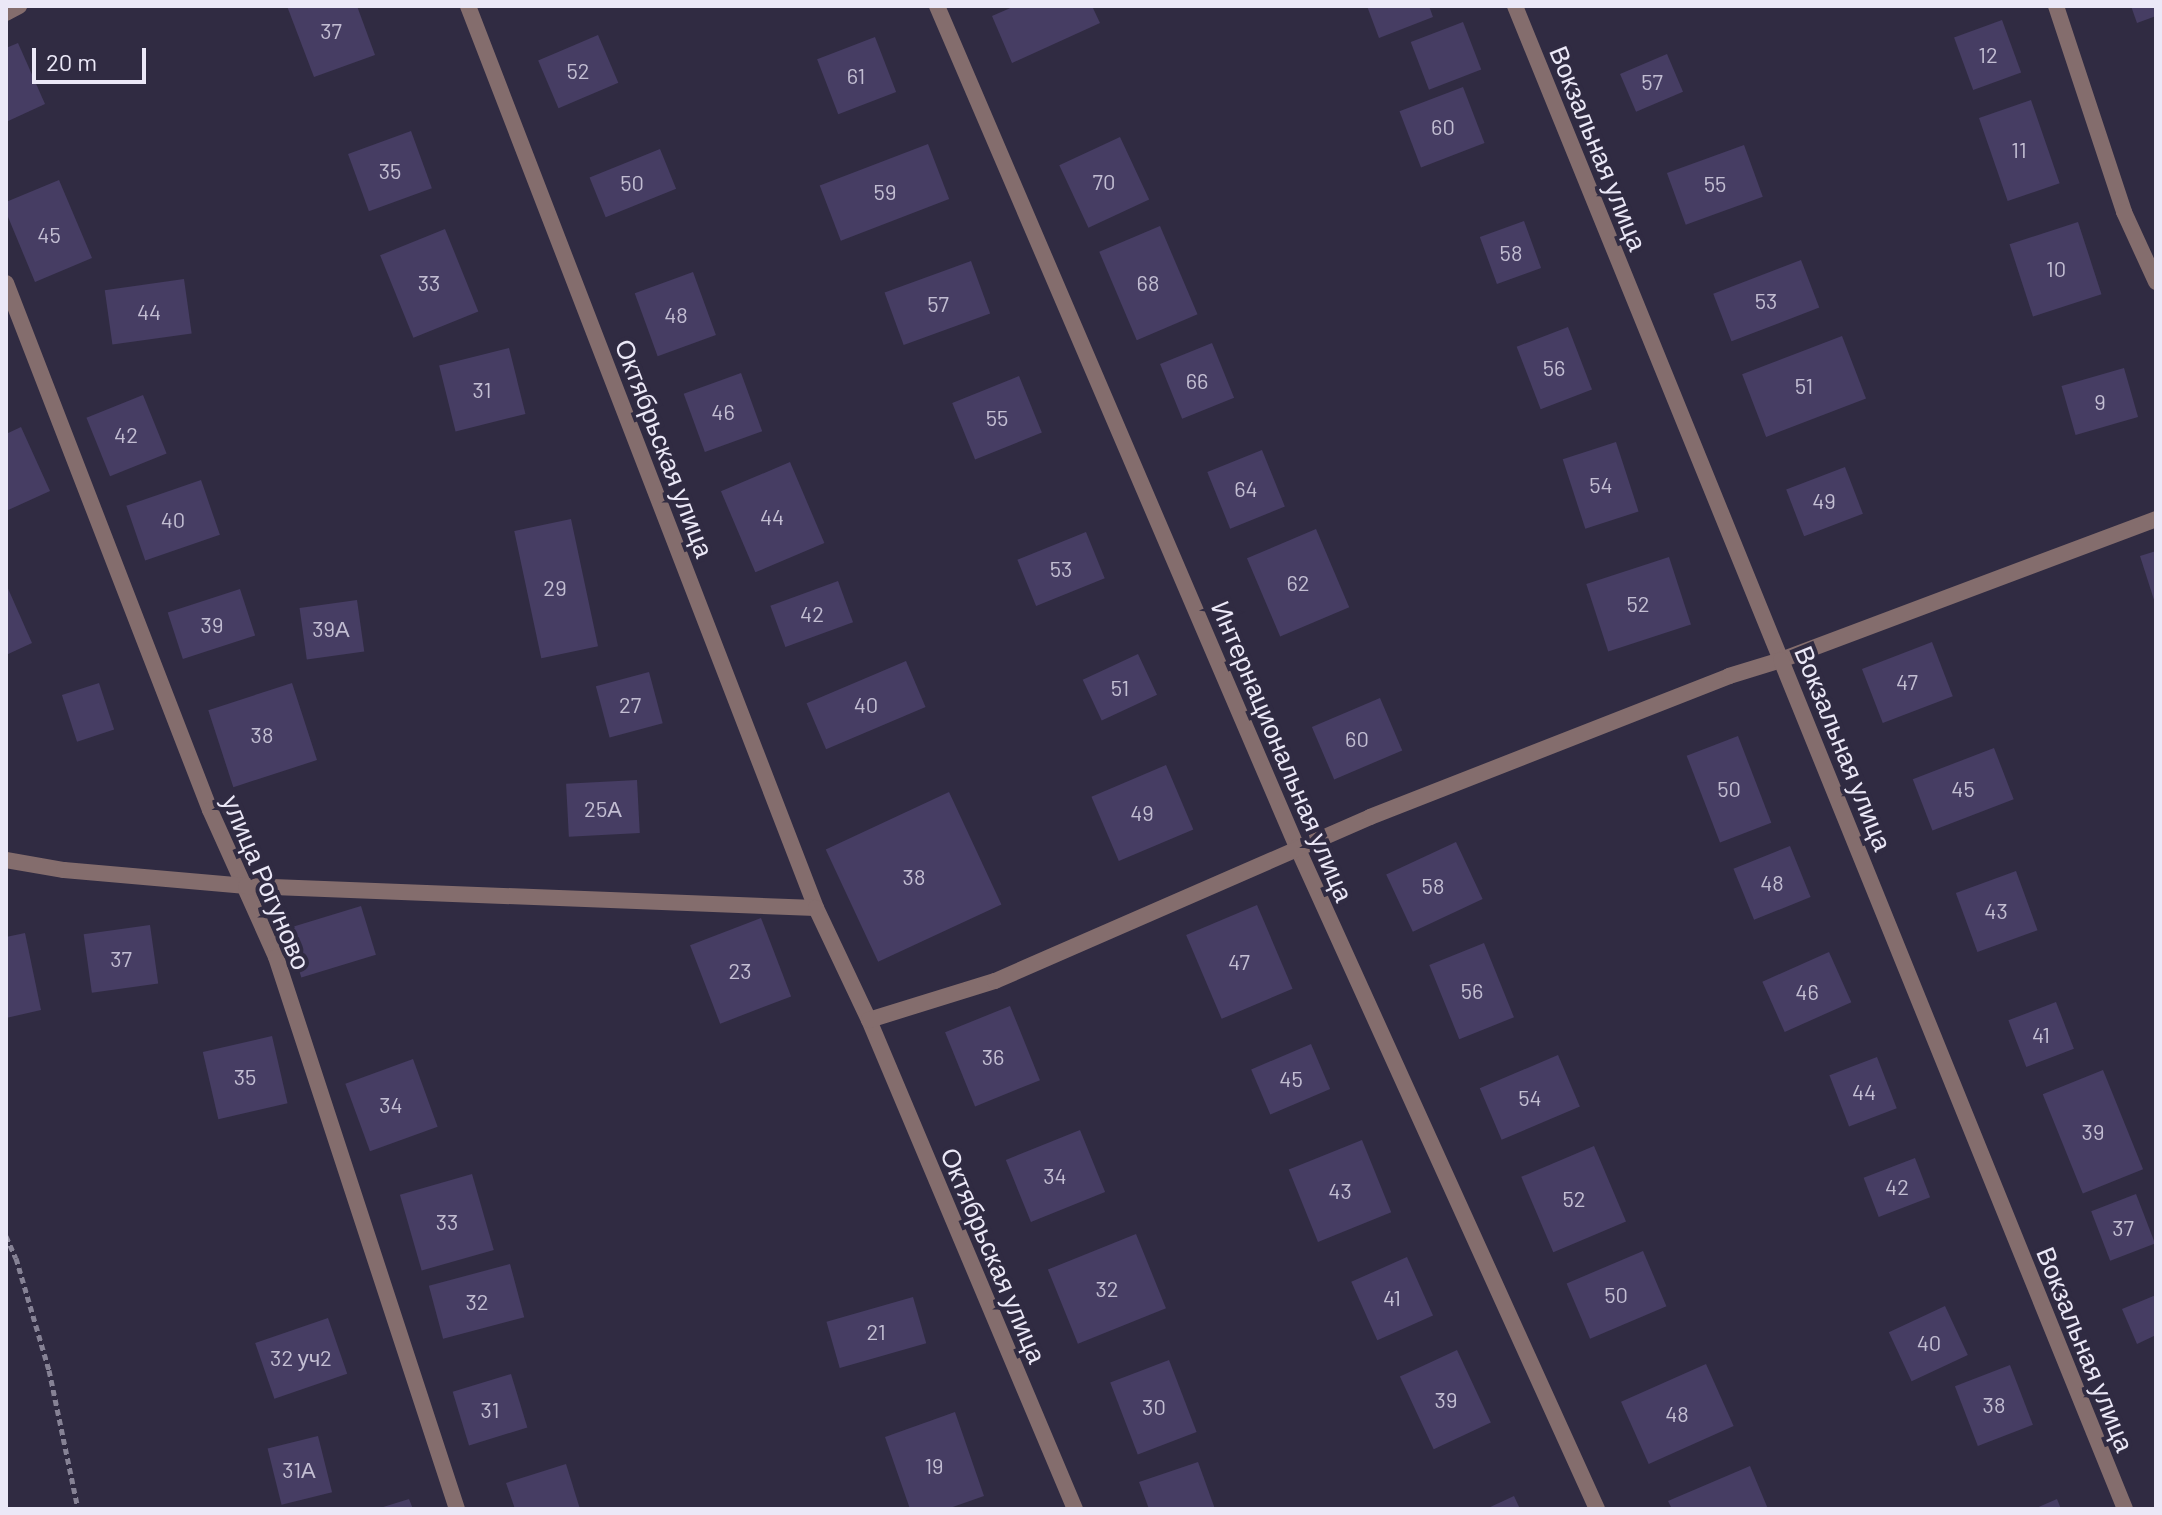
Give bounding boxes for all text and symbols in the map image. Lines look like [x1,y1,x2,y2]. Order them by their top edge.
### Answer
house number: 37 [320,18,342,44]
scale bar [36,32,150,82]
street label: Вокзальная улица [1544,41,1654,255]
house number: 12 [1978,42,1998,68]
text: 20 m [46,47,97,76]
house number: 52 [566,58,590,84]
house number: 61 [847,63,865,89]
house number: 57 [1641,69,1663,95]
house number: 60 [1431,114,1455,140]
house number: 11 [2011,137,2027,163]
house number: 35 [379,158,401,184]
house number: 70 [1093,169,1115,195]
house number: 50 [620,170,644,196]
house number: 55 [1704,171,1726,197]
house number: 59 [874,179,896,205]
house number: 45 [37,222,61,248]
house number: 58 [1500,240,1522,266]
house number: 10 [2046,256,2066,282]
house number: 33 [418,270,440,296]
house number: 68 [1137,270,1159,296]
house number: 53 [1755,288,1777,314]
house number: 57 [927,291,949,317]
house number: 44 [137,299,161,325]
house number: 48 [664,302,688,328]
street label: Октябрьская улица [609,335,721,561]
house number: 56 [1543,355,1565,381]
house number: 66 [1186,368,1208,394]
house number: 51 [1795,373,1813,399]
house number: 31 [473,377,491,403]
house number: 9 [2094,389,2106,415]
house number: 46 [711,399,735,425]
house number: 55 [986,405,1008,431]
house number: 42 [114,422,138,448]
house number: 54 [1589,472,1613,498]
house number: 64 [1234,476,1258,502]
house number: 49 [1812,488,1836,514]
house number: 44 [760,504,784,530]
house number: 40 [161,507,185,533]
house number: 53 [1050,556,1072,582]
house number: 62 [1286,570,1310,596]
house number: 29 [543,575,567,601]
house number: 52 [1626,591,1650,617]
street label: Интернациональная улица [1205,596,1361,906]
house number: 42 [800,601,824,627]
house number: 39 [201,612,223,638]
house number: 39А [312,616,350,642]
street label: Вокзальная улица [1789,641,1899,855]
house number: 47 [1896,669,1918,695]
house number: 51 [1111,675,1129,701]
house number: 27 [619,692,641,718]
house number: 40 [854,692,878,718]
house number: 38 [251,722,273,748]
house number: 60 [1345,726,1369,752]
house number: 50 [1717,776,1741,802]
house number: 45 [1951,776,1975,802]
street label: улица Рогуново [216,790,318,974]
house number: 25А [584,796,622,822]
house number: 49 [1130,800,1154,826]
house number: 38 [903,864,925,890]
house number: 48 [1760,870,1784,896]
house number: 58 [1422,873,1444,899]
house number: 43 [1984,898,2008,924]
house number: 37 [110,946,132,972]
house number: 47 [1228,949,1250,975]
house number: 23 [729,958,751,984]
house number: 56 [1461,978,1483,1004]
house number: 46 [1795,979,1819,1005]
house number: 41 [2032,1022,2050,1048]
house number: 36 [982,1044,1004,1070]
house number: 35 [234,1064,256,1090]
house number: 45 [1279,1066,1303,1092]
house number: 44 [1852,1079,1876,1105]
house number: 54 [1518,1085,1542,1111]
house number: 34 [379,1092,403,1118]
house number: 39 [2082,1119,2104,1145]
street label: Октябрьская улица [935,1143,1053,1367]
house number: 34 [1043,1163,1067,1189]
house number: 42 [1885,1174,1909,1200]
house number: 43 [1328,1178,1352,1204]
house number: 52 [1562,1186,1586,1212]
house number: 33 [436,1209,458,1235]
house number: 37 [2112,1215,2134,1241]
street label: Вокзальная улица [2031,1242,2141,1456]
house number: 32 [1095,1276,1119,1302]
house number: 50 [1604,1282,1628,1308]
house number: 41 [1383,1285,1401,1311]
house number: 32 [465,1289,489,1315]
house number: 21 [866,1319,886,1345]
house number: 40 [1917,1330,1941,1356]
house number: 32 уч2 [270,1345,332,1371]
house number: 39 [1435,1387,1457,1413]
house number: 38 [1983,1392,2005,1418]
house number: 30 [1142,1394,1166,1420]
house number: 31 [481,1397,499,1423]
house number: 48 [1665,1401,1689,1427]
house number: 19 [924,1453,944,1479]
house number: 31А [282,1457,316,1483]

